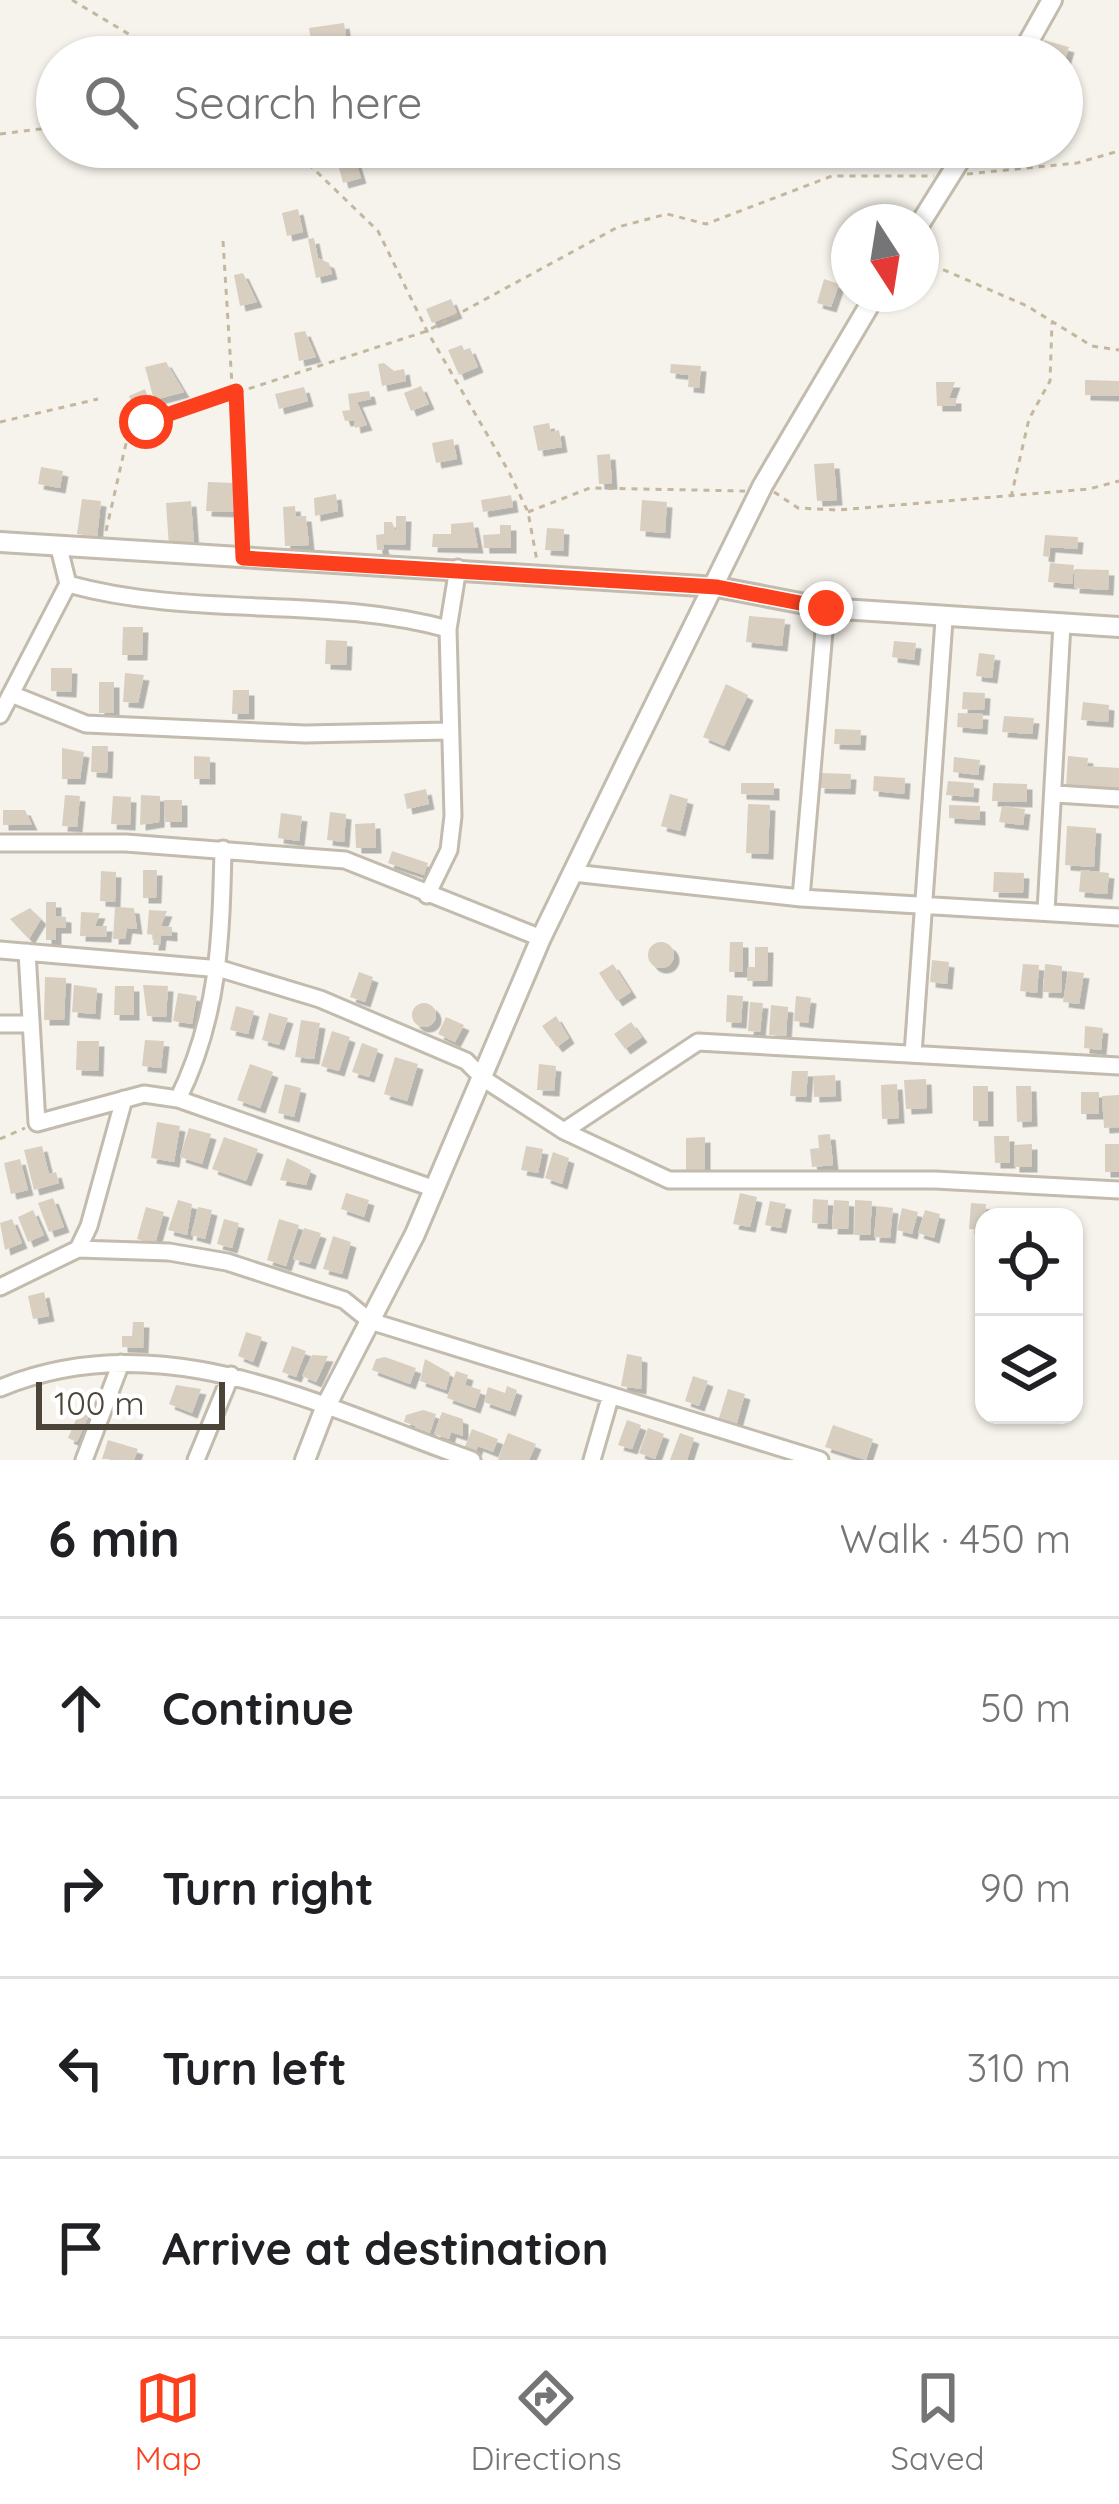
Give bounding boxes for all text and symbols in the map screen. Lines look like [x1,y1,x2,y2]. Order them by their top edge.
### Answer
search box [36,36,1083,168]
icon: search [78,69,144,135]
text: Search here [174,74,422,130]
north arrow [831,204,939,312]
route start [119,395,173,449]
route end [799,581,853,635]
map controls [975,1208,1083,1424]
button: locate [975,1208,1083,1316]
button: layers [975,1316,1083,1424]
scale bar [36,1376,225,1429]
text: 100 m [54,1382,145,1423]
text: 6 min [48,1506,180,1570]
text: Walk · 450 m [840,1514,1071,1563]
icon: ahead [48,1675,114,1741]
text: Continue [162,1680,354,1736]
text: 50 m [980,1683,1071,1732]
icon: right [48,1855,114,1921]
text: Turn right [162,1860,374,1916]
text: 90 m [980,1863,1071,1912]
icon: left [48,2035,114,2101]
text: Turn left [162,2040,347,2096]
text: 310 m [967,2043,1071,2092]
icon: arrive [48,2215,114,2281]
text: Arrive at destination [162,2220,608,2276]
tab: Map [134,2365,202,2478]
tab: Directions [470,2365,622,2478]
tab: Saved [891,2365,985,2478]

